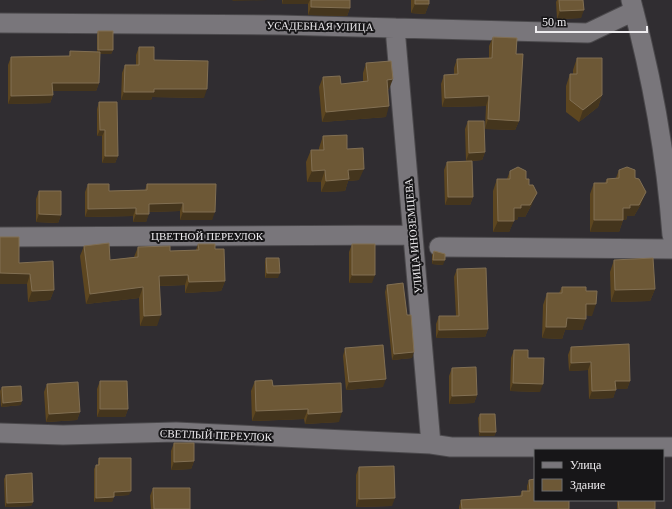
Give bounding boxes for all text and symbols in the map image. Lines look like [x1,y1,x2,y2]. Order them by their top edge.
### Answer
scale bar [536,8,647,34]
text: 50 m [542,15,567,29]
street label: УСАДЕБНАЯ УЛИЦА [266,19,374,33]
street label: УЛИЦА ИНОЗЕМЦЕВА [402,178,424,294]
street label: ЦВЕТНОЙ ПЕРЕУЛОК [151,230,264,242]
street label: СВЕТЛЫЙ ПЕРЕУЛОК [160,427,273,443]
legend [534,449,664,501]
text: Улица [570,458,602,472]
text: Здание [570,478,605,492]

